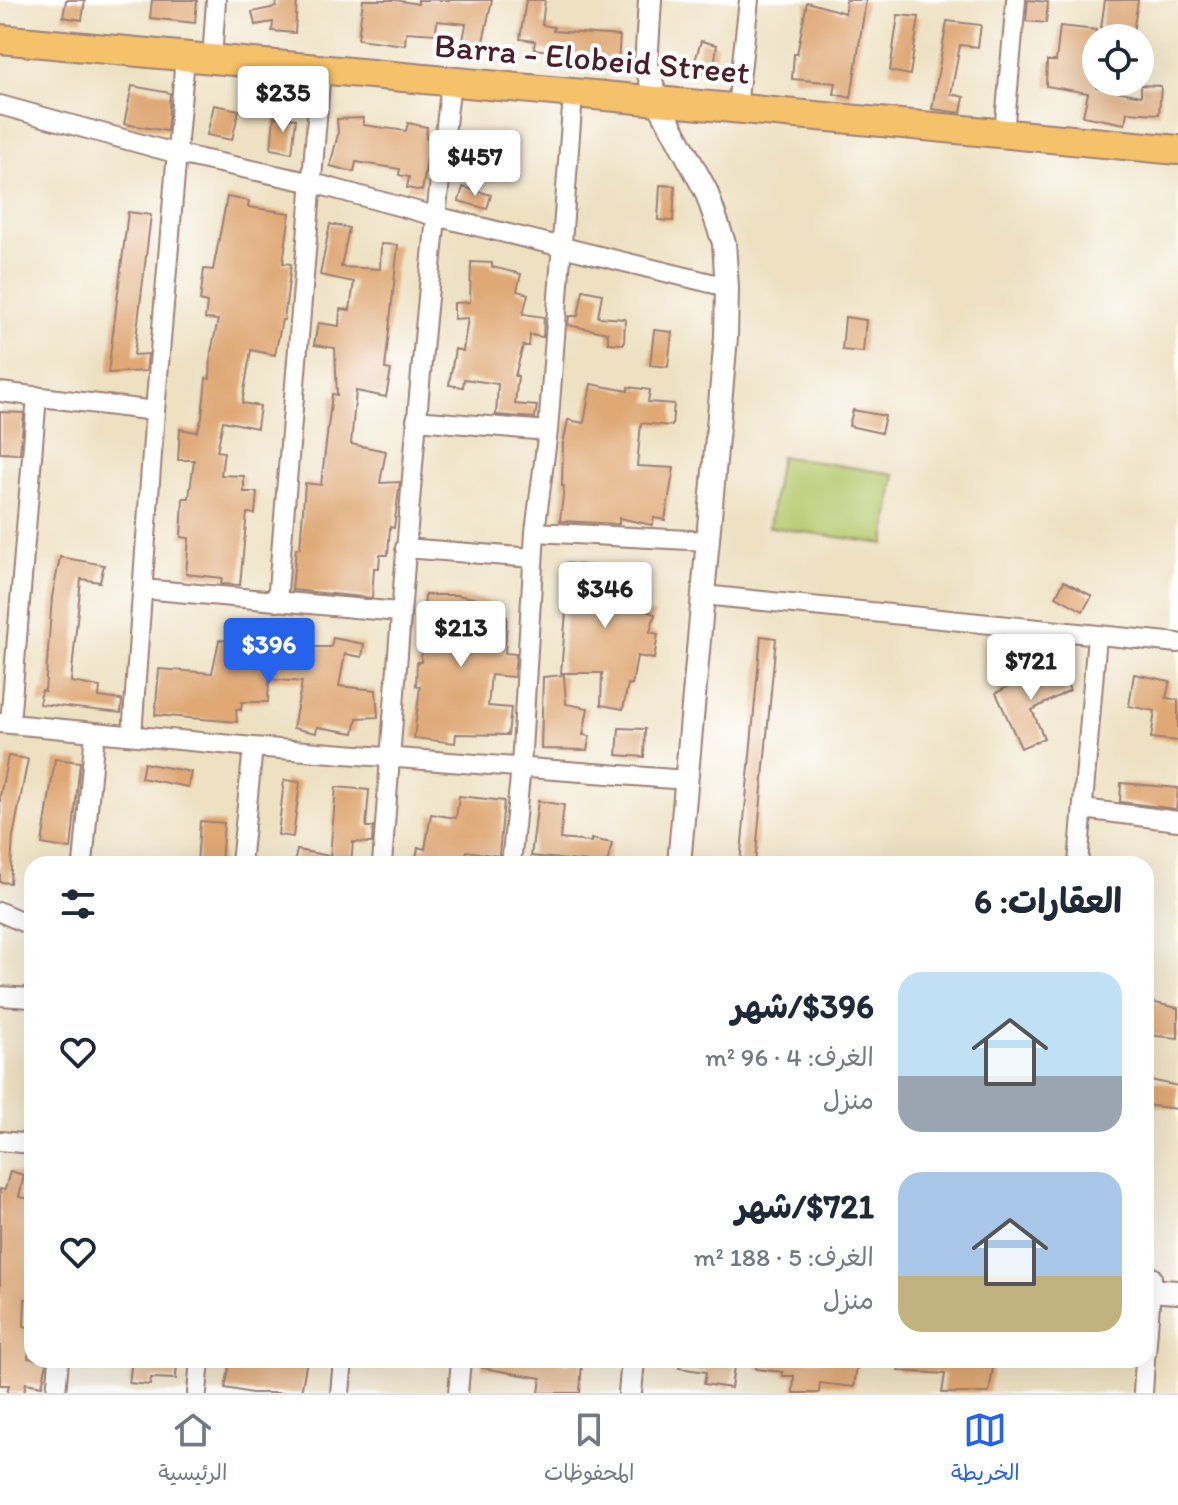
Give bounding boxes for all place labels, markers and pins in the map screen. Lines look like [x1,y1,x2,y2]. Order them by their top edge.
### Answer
pin: $235 [236,66,330,134]
pin: $457 [428,130,522,198]
pin: $346 [558,562,652,630]
pin: $213 [414,601,508,669]
pin: $396 [222,618,316,686]
pin: $721 [984,634,1078,702]

